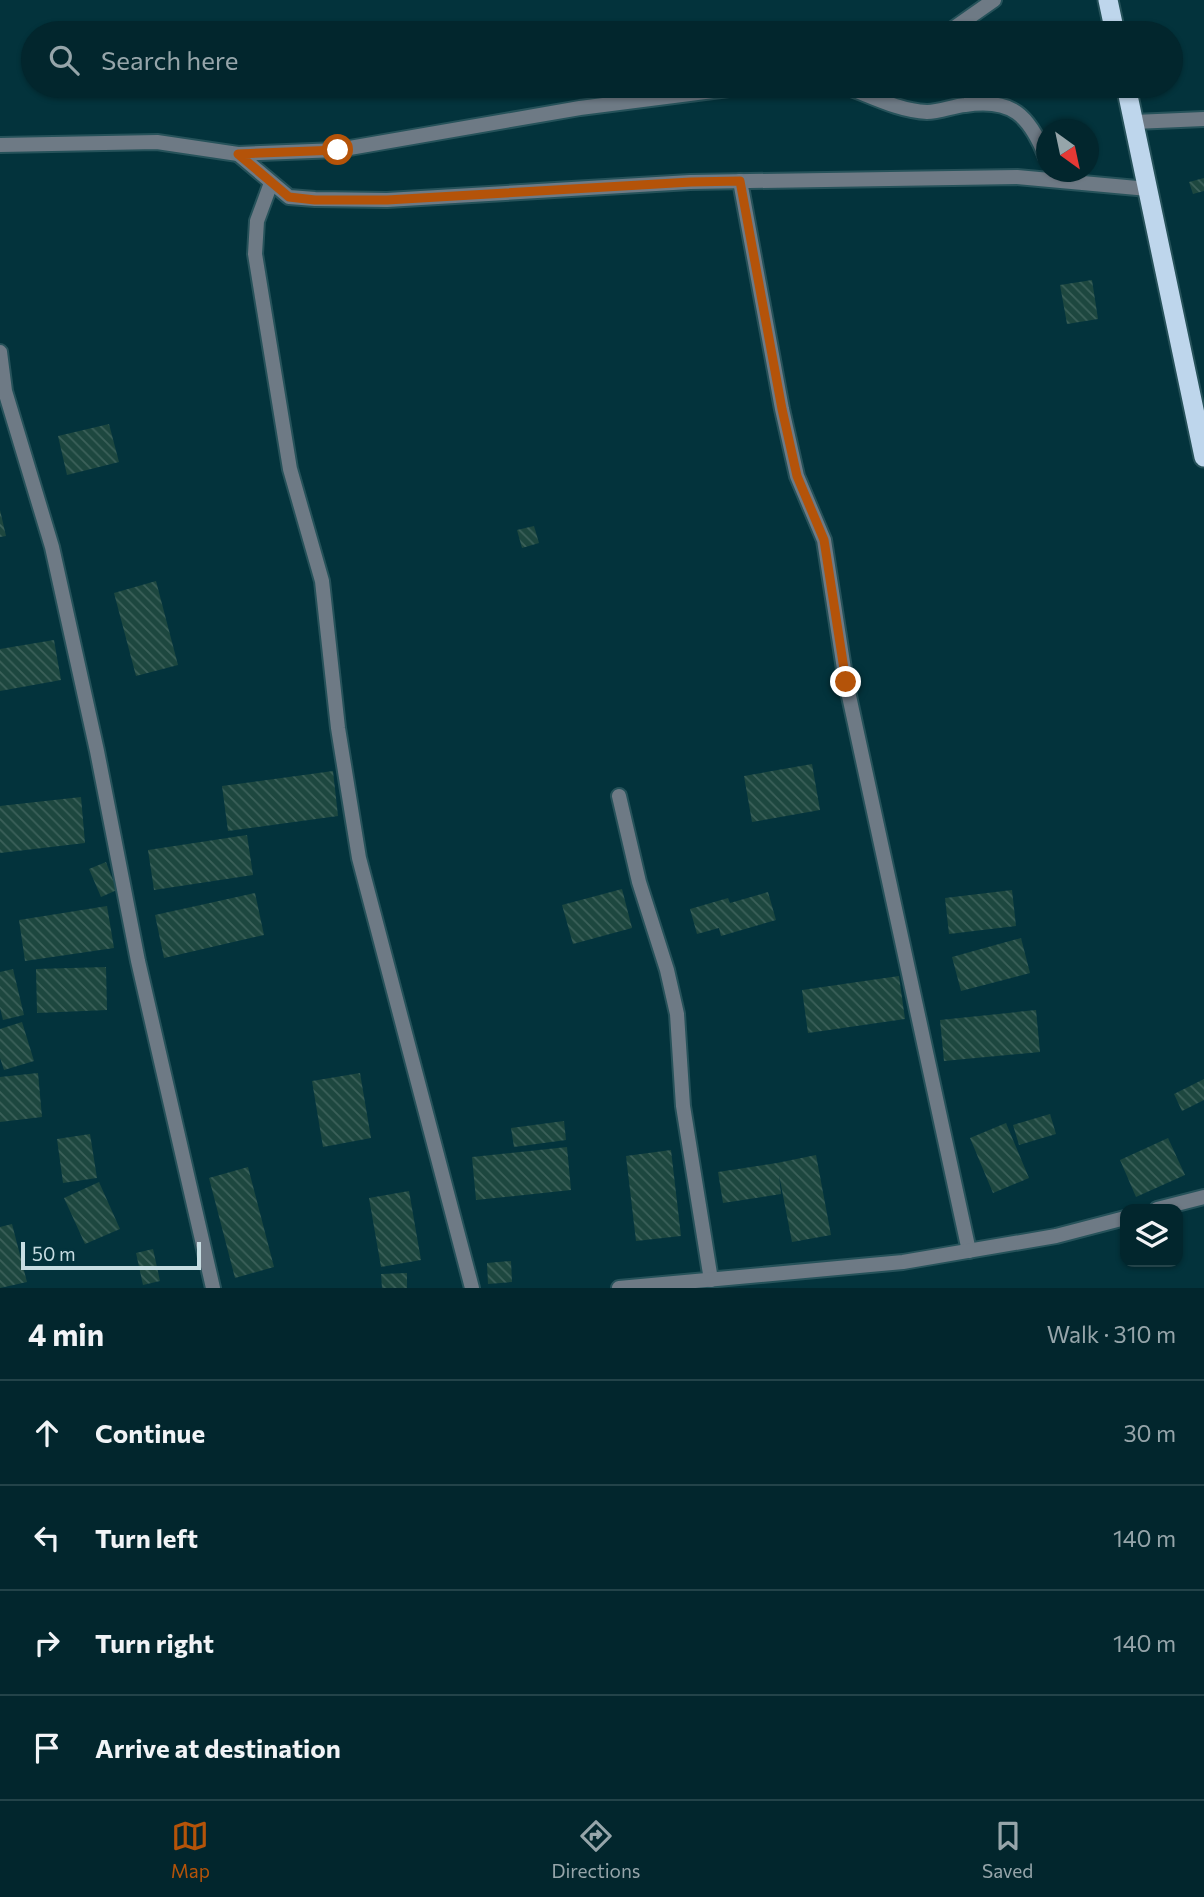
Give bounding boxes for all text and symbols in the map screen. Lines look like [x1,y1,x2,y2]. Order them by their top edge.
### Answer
search box [21,21,1183,98]
icon: search [45,41,83,79]
text: Search here [101,44,239,75]
north arrow [1036,119,1099,182]
route start [322,134,353,165]
route end [830,666,861,697]
map controls [1120,1204,1183,1267]
button: layers [1120,1204,1183,1267]
scale bar [21,1239,201,1271]
text: 50 m [32,1242,76,1265]
text: 4 min [28,1315,104,1352]
text: Walk · 310 m [1047,1320,1176,1348]
icon: ahead [28,1414,66,1452]
text: Continue [95,1417,205,1448]
text: 30 m [1123,1419,1176,1447]
icon: left [28,1519,66,1557]
text: Turn left [95,1522,198,1553]
text: 140 m [1113,1524,1176,1552]
icon: right [28,1624,66,1662]
text: Turn right [95,1627,214,1658]
text: 140 m [1113,1629,1176,1657]
icon: arrive [28,1729,66,1767]
text: Arrive at destination [95,1732,341,1763]
tab: Map [171,1817,210,1882]
tab: Directions [551,1817,641,1882]
tab: Saved [982,1817,1033,1882]

